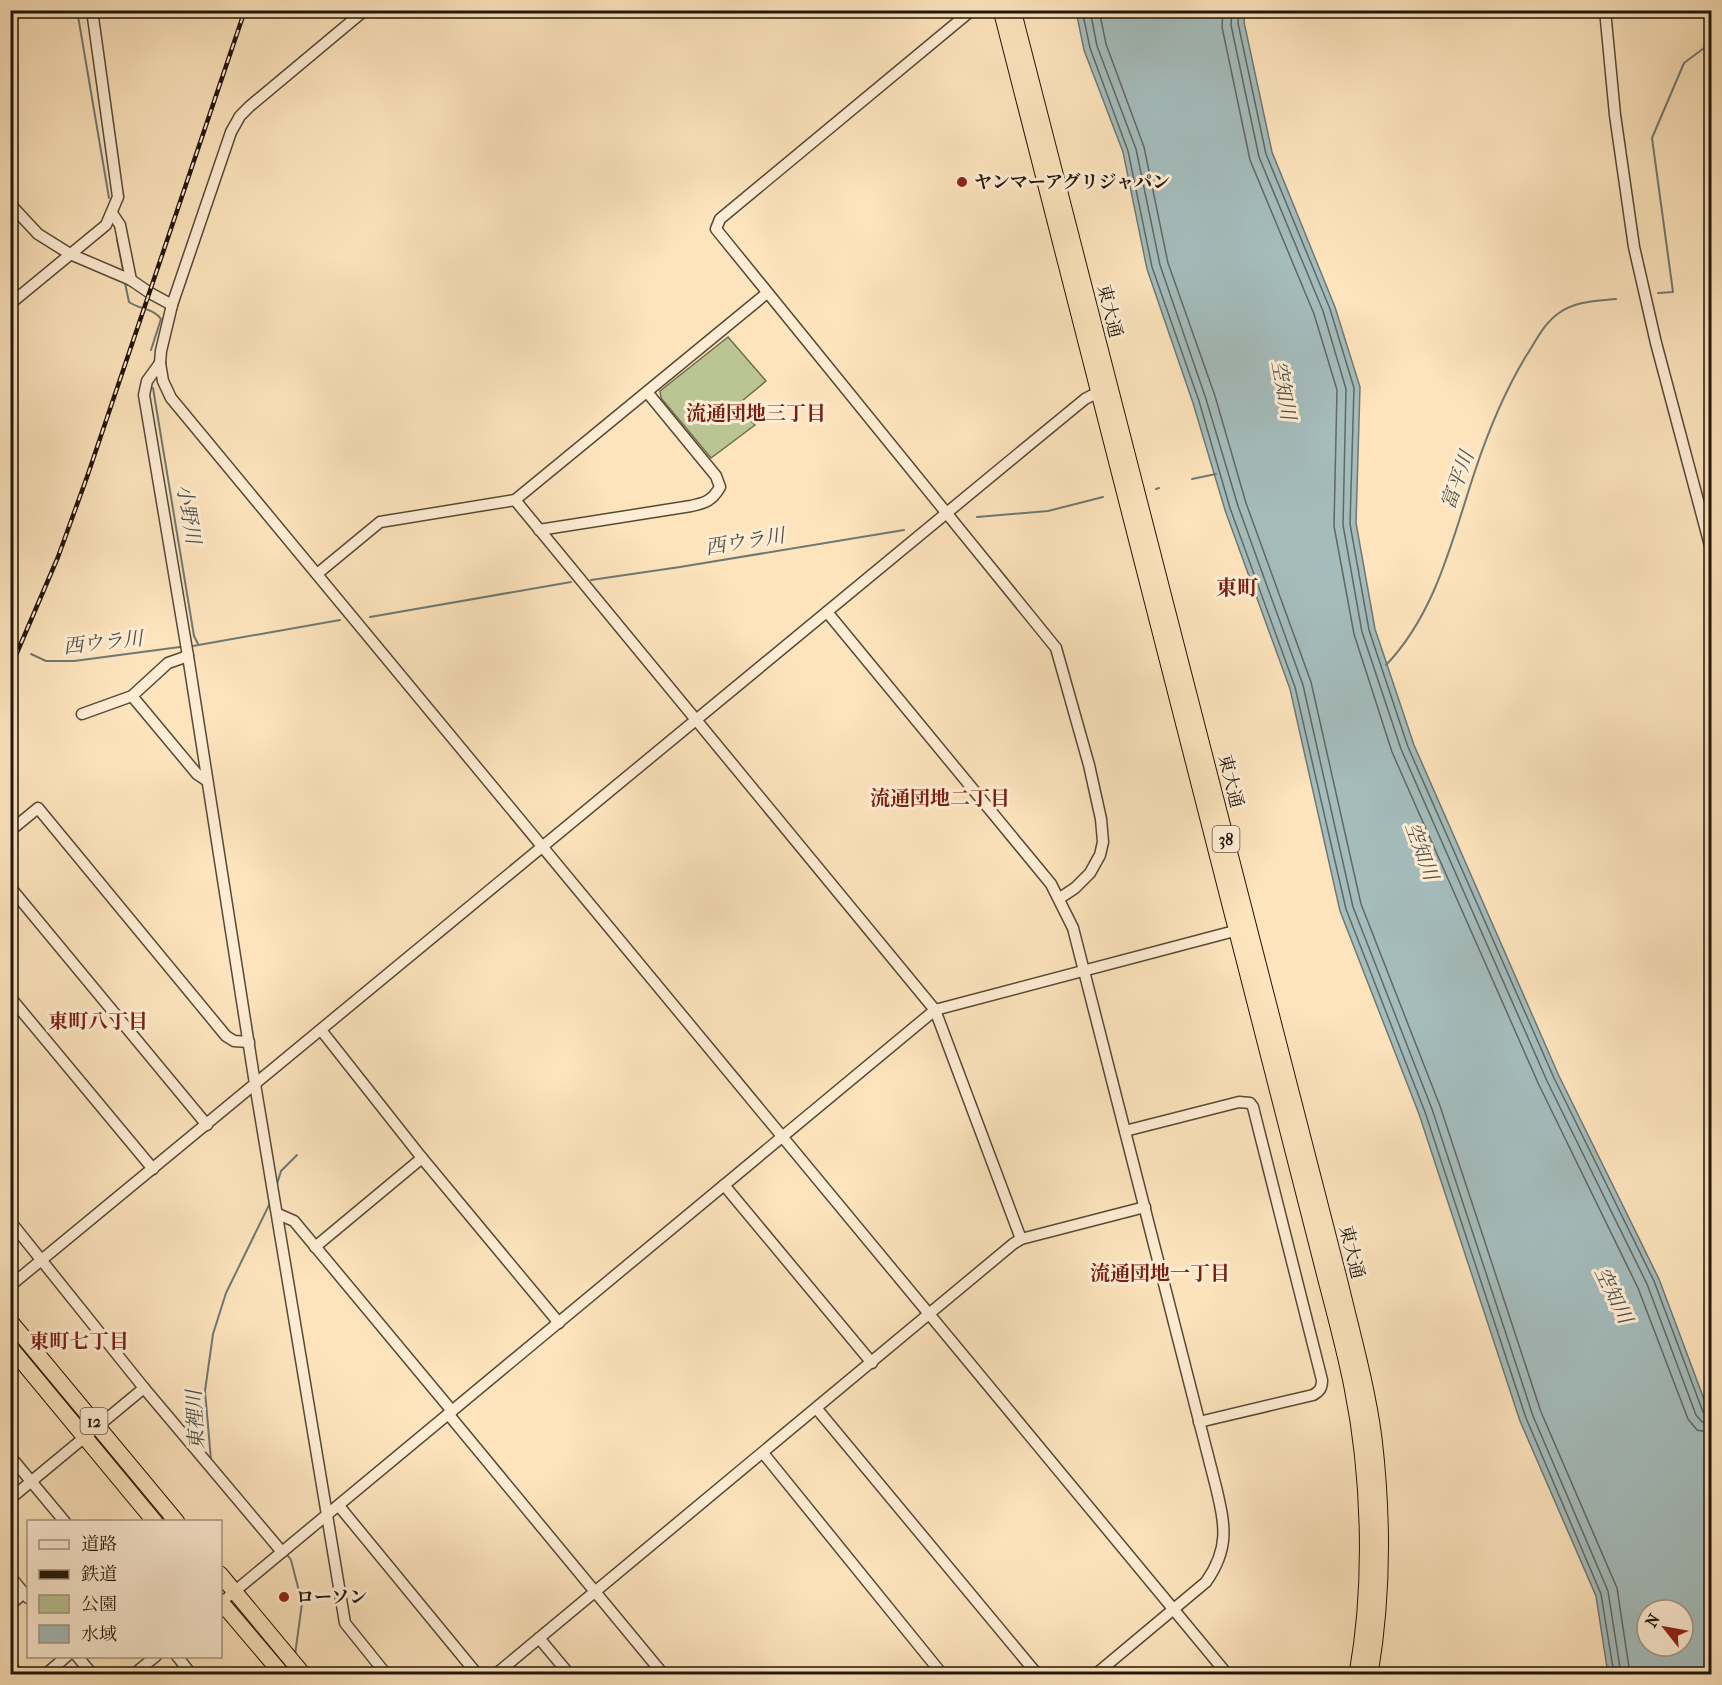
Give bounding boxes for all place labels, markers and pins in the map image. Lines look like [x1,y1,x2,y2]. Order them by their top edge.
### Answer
place label: ヤンマーアグリジャパン [974,172,1170,193]
marker: ヤンマーアグリジャパン [955,175,969,189]
place label: ローソン [296,1587,367,1608]
marker: ローソン [277,1590,291,1604]

